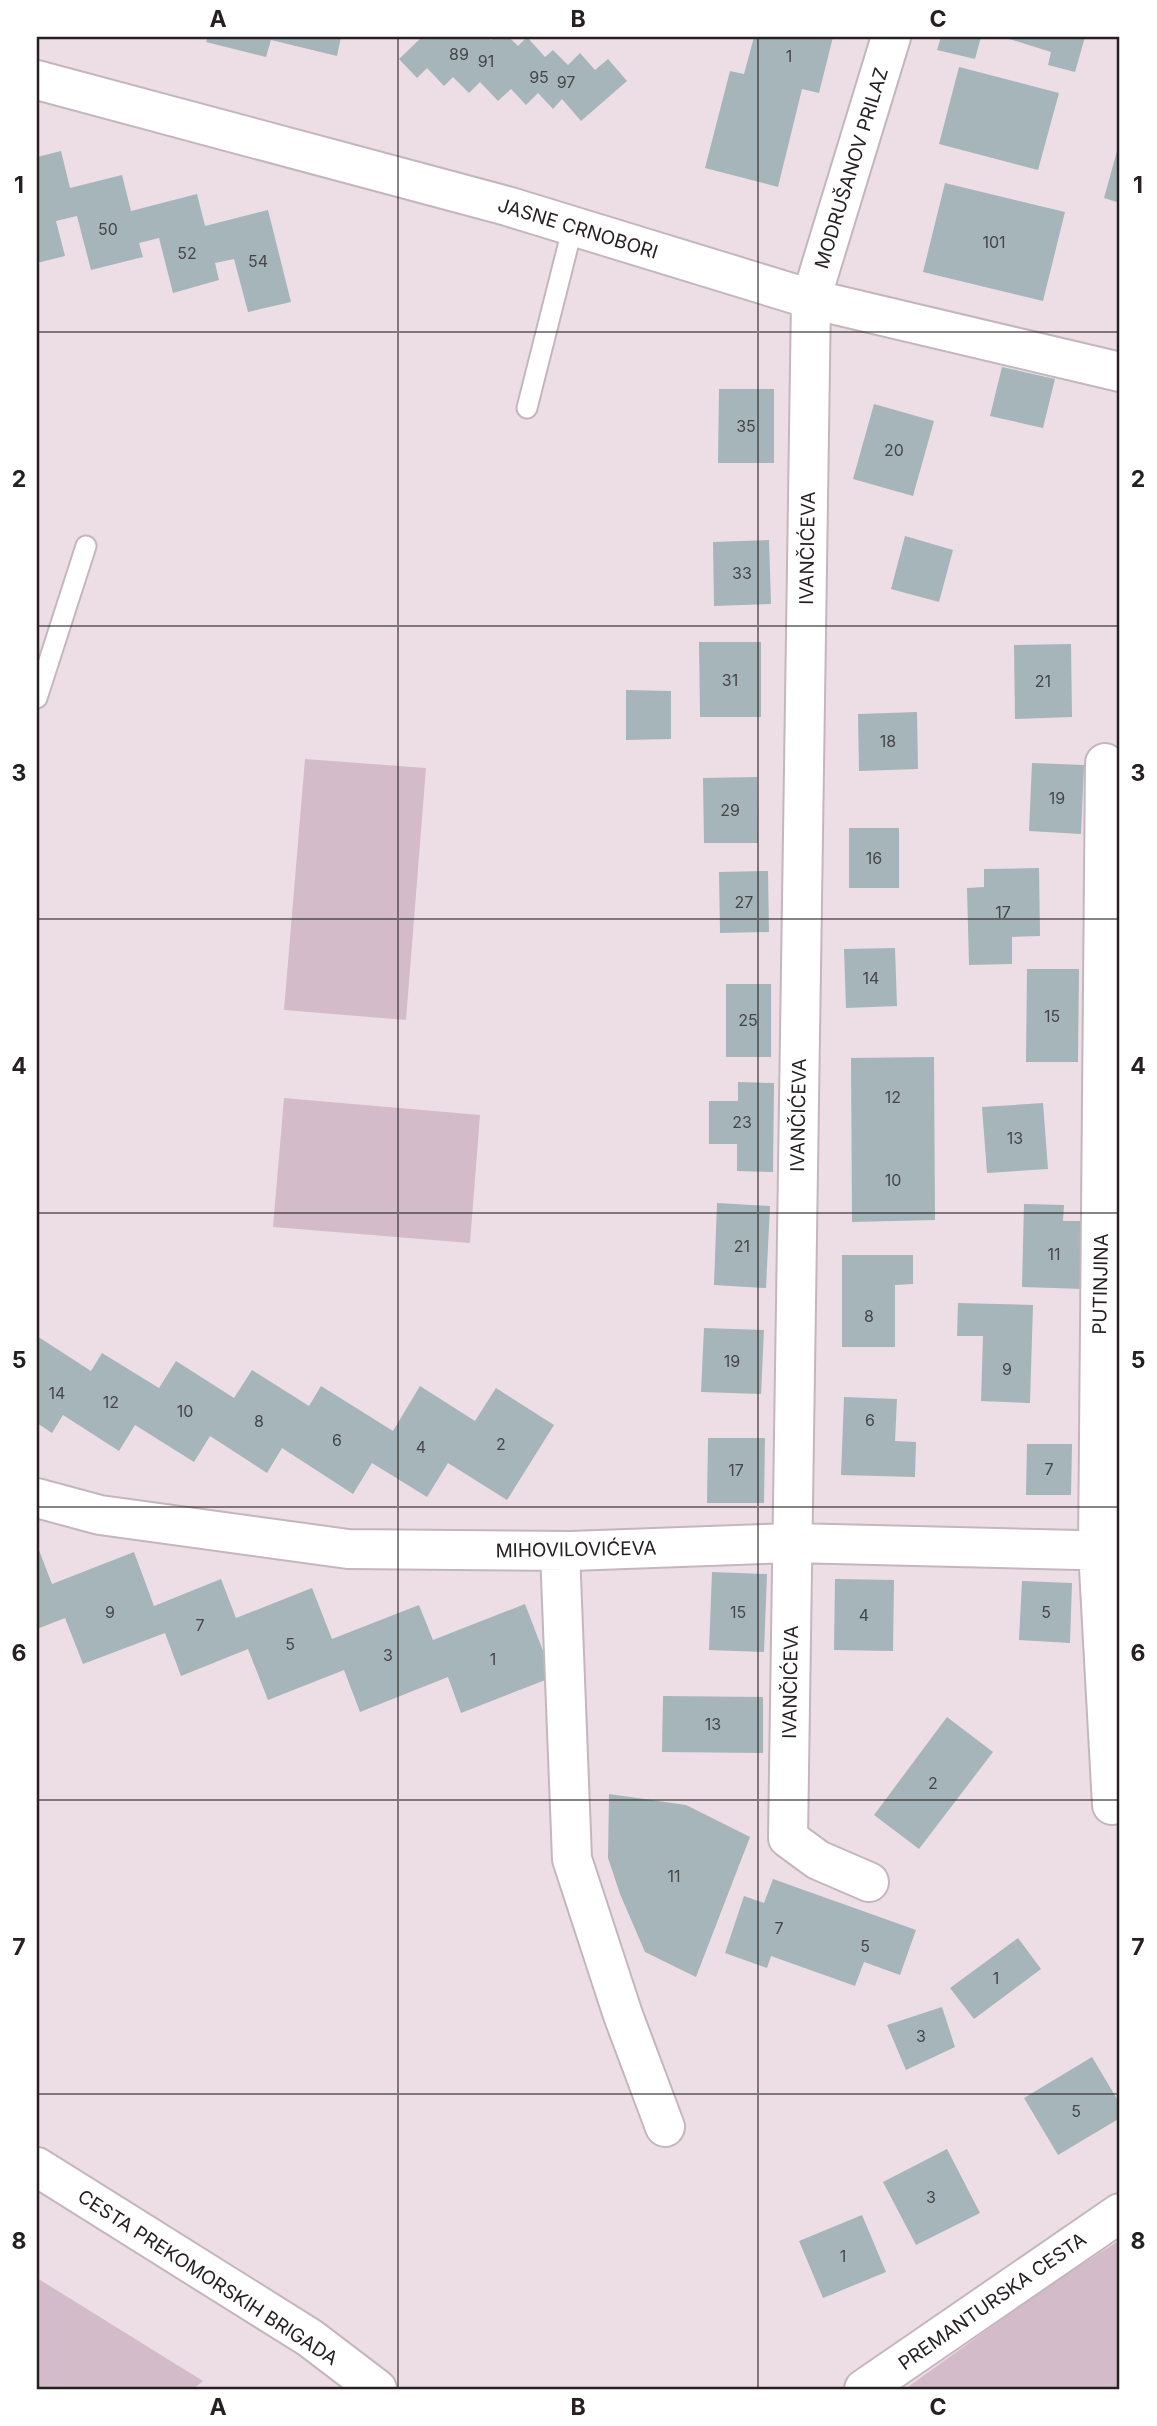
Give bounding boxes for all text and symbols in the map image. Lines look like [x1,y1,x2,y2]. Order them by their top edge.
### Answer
text: A [209,5,227,33]
text: B [570,5,586,33]
text: C [929,5,947,33]
house number: 89 [449,44,469,64]
house number: 1 [786,46,792,66]
house number: 91 [478,51,494,71]
street label: MODRUŠANOV PRILAZ [810,65,893,271]
house number: 95 [529,67,549,87]
house number: 97 [557,72,575,92]
text: 1 [14,171,24,199]
text: 1 [1133,171,1143,199]
street label: JASNE CRNOBORI [495,193,661,264]
house number: 50 [98,219,118,239]
house number: 101 [982,232,1006,252]
house number: 52 [177,243,197,263]
house number: 54 [248,251,268,271]
house number: 35 [736,416,756,436]
house number: 20 [884,440,904,460]
text: 2 [12,465,26,493]
text: 2 [1131,465,1145,493]
street label: IVANČIĆEVA [795,491,820,605]
house number: 33 [732,563,752,583]
house number: 31 [722,670,738,690]
house number: 21 [1035,671,1051,691]
house number: 18 [880,731,896,751]
text: 3 [12,759,26,787]
text: 3 [1131,759,1145,787]
house number: 19 [1049,788,1065,808]
house number: 29 [720,800,740,820]
house number: 16 [866,848,882,868]
house number: 27 [735,892,753,912]
house number: 17 [995,902,1011,922]
house number: 14 [863,968,879,988]
house number: 15 [1044,1006,1060,1026]
house number: 25 [738,1010,758,1030]
text: 4 [11,1052,27,1080]
text: 4 [1130,1052,1146,1080]
street label: IVANČIĆEVA [786,1058,811,1172]
house number: 12 [885,1087,901,1107]
house number: 23 [732,1112,752,1132]
house number: 13 [1007,1128,1023,1148]
house number: 10 [885,1170,901,1190]
street label: PUTINJINA [1088,1233,1113,1335]
house number: 21 [734,1236,750,1256]
house number: 11 [1047,1244,1061,1264]
house number: 8 [864,1306,874,1326]
text: 5 [12,1346,26,1374]
text: 5 [1131,1346,1145,1374]
house number: 19 [724,1351,740,1371]
house number: 9 [1002,1359,1012,1379]
house number: 14 [49,1383,65,1403]
house number: 12 [103,1392,119,1412]
house number: 10 [177,1401,193,1421]
house number: 6 [865,1410,875,1430]
house number: 8 [254,1411,264,1431]
house number: 6 [332,1430,342,1450]
house number: 2 [496,1434,506,1454]
house number: 4 [416,1437,426,1457]
house number: 7 [1044,1459,1054,1479]
house number: 17 [728,1460,744,1480]
street label: MIHOVILOVIĆEVA [495,1537,657,1562]
house number: 9 [105,1602,115,1622]
house number: 15 [730,1602,746,1622]
house number: 5 [1041,1602,1051,1622]
house number: 4 [859,1605,869,1625]
house number: 7 [195,1615,205,1635]
street label: IVANČIĆEVA [778,1625,803,1739]
house number: 5 [285,1634,295,1654]
text: 6 [12,1639,26,1667]
text: 6 [1131,1639,1145,1667]
house number: 3 [383,1645,393,1665]
house number: 1 [490,1649,496,1669]
house number: 13 [705,1714,721,1734]
house number: 2 [928,1773,938,1793]
house number: 11 [667,1866,681,1886]
house number: 7 [774,1918,784,1938]
text: 7 [12,1933,26,1961]
text: 7 [1131,1933,1145,1961]
house number: 5 [860,1936,870,1956]
house number: 1 [993,1968,999,1988]
house number: 3 [916,2026,926,2046]
house number: 5 [1071,2101,1081,2121]
street label: CESTA PREKOMORSKIH BRIGADA [73,2185,342,2370]
house number: 3 [926,2187,936,2207]
text: 8 [12,2227,26,2255]
text: 8 [1131,2227,1145,2255]
street label: PREMANTURSKA CESTA [894,2228,1090,2375]
house number: 1 [840,2246,846,2266]
text: A [209,2393,227,2421]
text: B [570,2393,586,2421]
text: C [929,2393,947,2421]

